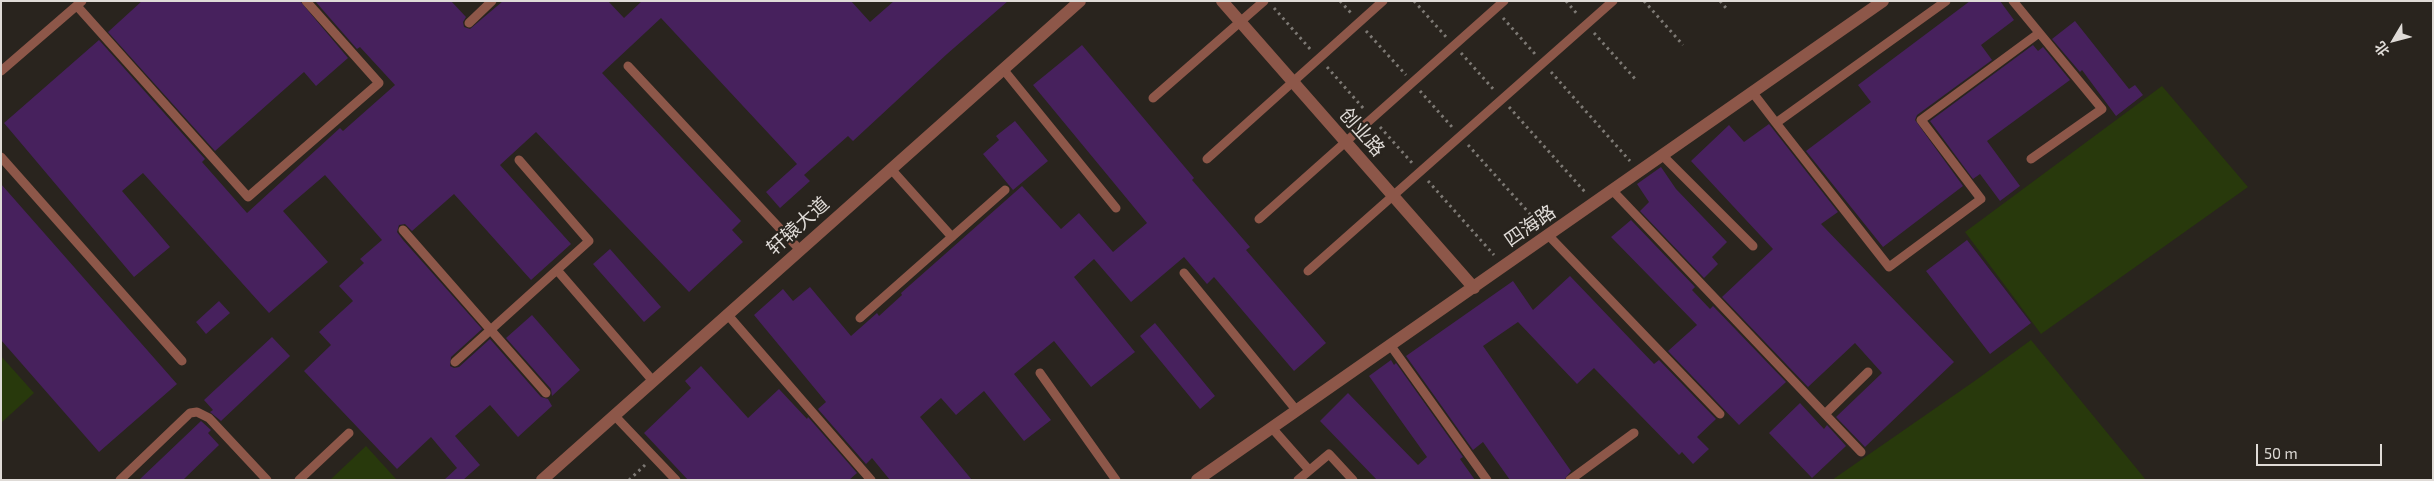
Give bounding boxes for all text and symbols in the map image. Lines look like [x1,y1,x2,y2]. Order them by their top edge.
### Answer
north arrow [2369,15,2419,65]
text: 北 [2371,39,2393,60]
street label: 创业路 [1335,103,1389,161]
street label: 轩辕大道 [762,192,834,260]
street label: 四海路 [1500,200,1560,252]
scale bar [2259,434,2385,466]
text: 50 m [2264,444,2298,462]

